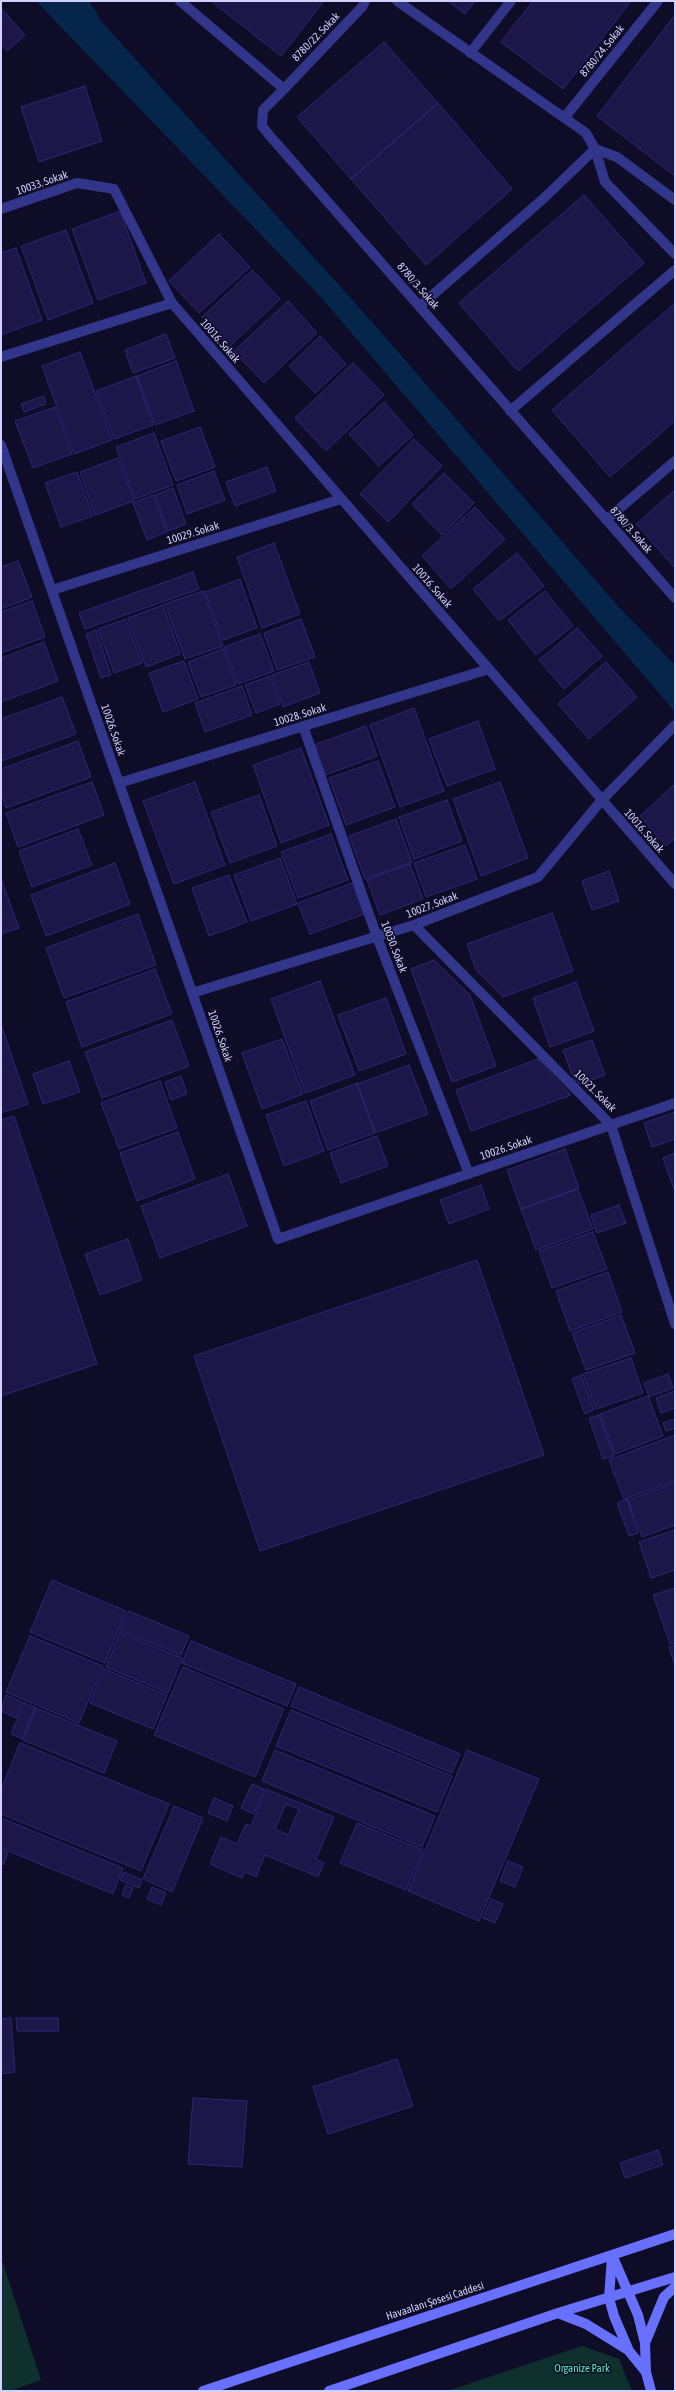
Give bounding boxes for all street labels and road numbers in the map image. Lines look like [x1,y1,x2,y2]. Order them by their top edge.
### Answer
street label: 8780/22. Sokak [289,10,343,64]
street label: 8780/24. Sokak [577,22,627,80]
street label: 10033. Sokak [14,168,70,198]
street label: 8780/3. Sokak [394,260,442,312]
street label: 10016. Sokak [197,316,243,366]
street label: 8780/3. Sokak [607,504,655,556]
street label: 10029. Sokak [165,519,221,547]
street label: 10016. Sokak [409,561,455,611]
street label: 10028. Sokak [272,701,328,729]
street label: 10026. Sokak [98,702,128,758]
street label: 10016. Sokak [621,806,667,856]
street label: 10027. Sokak [404,889,460,921]
street label: 10030. Sokak [378,919,410,975]
street label: 10026. Sokak [205,1008,235,1064]
street label: 10021. Sokak [571,1067,619,1115]
street label: 10026. Sokak [478,1133,534,1163]
street label: Havaalanı Şosesi Caddesi [384,2279,486,2323]

